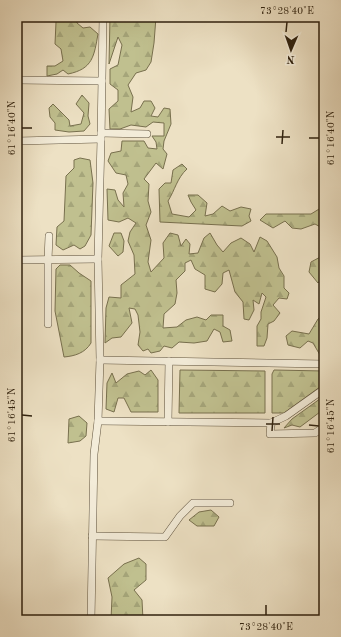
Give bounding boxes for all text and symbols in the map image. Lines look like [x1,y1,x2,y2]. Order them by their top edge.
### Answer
text: 73°28'40"E [260,6,314,16]
north arrow [271,30,311,70]
text: N [286,53,295,64]
text: 61°16'40"N [7,100,17,155]
text: 61°16'40"N [326,110,336,165]
text: 61°16'45"N [7,387,17,442]
text: 61°16'45"N [326,398,336,453]
text: 73°28'40"E [239,622,293,632]

